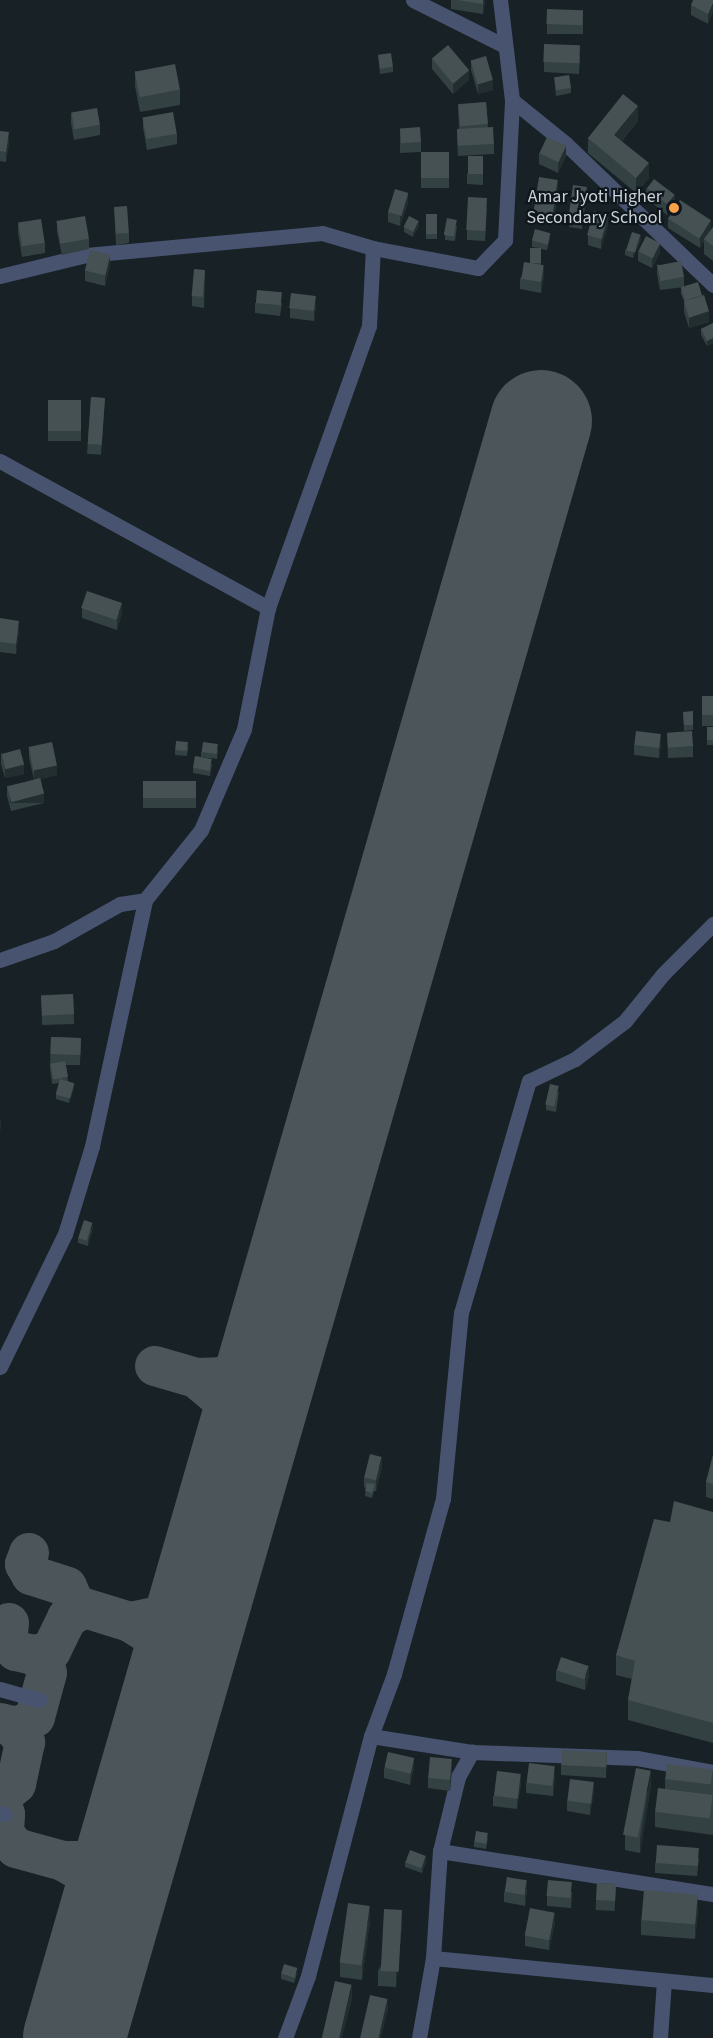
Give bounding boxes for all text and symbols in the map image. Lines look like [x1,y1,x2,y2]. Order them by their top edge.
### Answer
place label: Amar Jyoti Higher Secondary School [527,187,662,230]
marker: Amar Jyoti Higher Secondary School [667,201,681,215]

